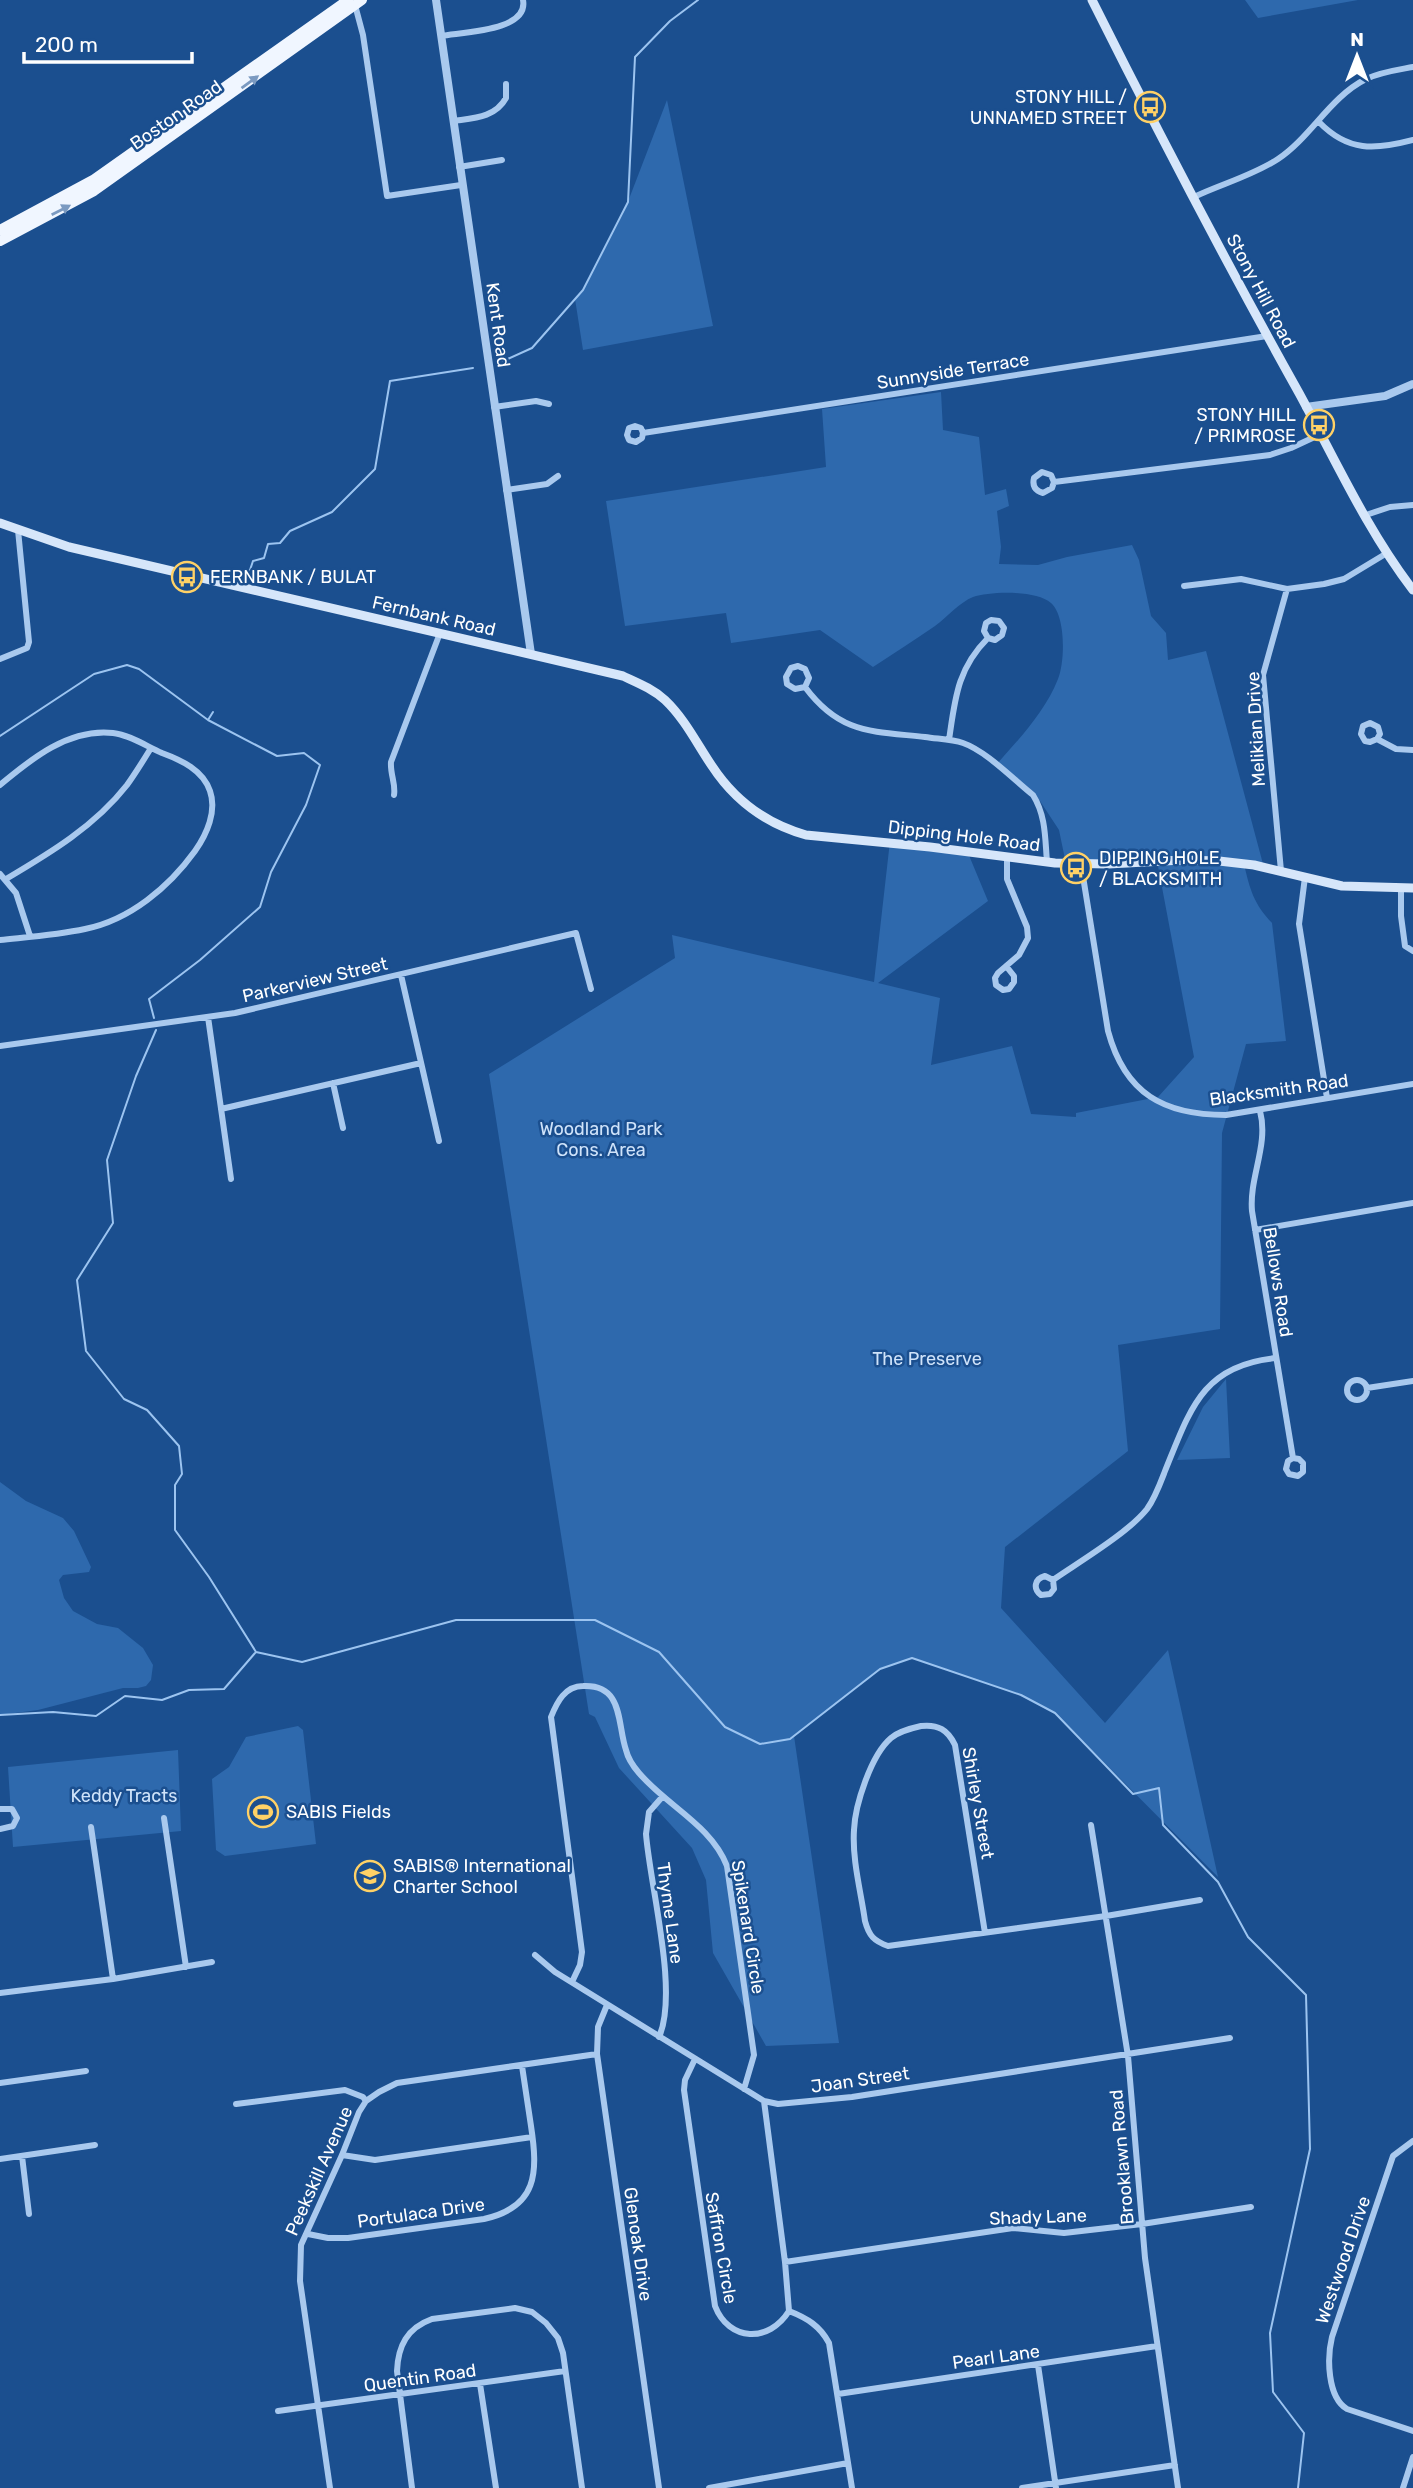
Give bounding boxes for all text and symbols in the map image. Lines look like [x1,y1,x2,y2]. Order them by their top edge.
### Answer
scale bar [24,21,192,65]
north arrow [1322,21,1392,91]
text: N [1350,28,1364,51]
text: 200 m [35,32,98,57]
street label: Boston Road [126,75,226,155]
one-way arrow [241,75,259,89]
place label: STONY HILL / UNNAMED STREET [970,86,1127,129]
bus stop icon: STONY HILL / UNNAMED STREET [1133,90,1167,124]
one-way arrow [51,205,71,216]
street label: Stony Hill Road [1222,230,1300,352]
street label: Kent Road [481,281,515,369]
street label: Sunnyside Terrace [875,348,1031,394]
place label: STONY HILL / PRIMROSE [1194,404,1296,447]
bus stop icon: STONY HILL / PRIMROSE [1302,408,1336,442]
bus stop icon: FERNBANK / BULAT [170,560,204,594]
place label: FERNBANK / BULAT [210,566,376,588]
street label: Fernbank Road [370,591,498,641]
street label: Melikian Drive [1242,671,1270,787]
street label: Dipping Hole Road [887,816,1041,856]
place label: DIPPING HOLE / BLACKSMITH [1099,847,1222,890]
bus stop icon: DIPPING HOLE / BLACKSMITH [1059,851,1093,885]
street label: Parkerview Street [240,953,390,1007]
street label: Blacksmith Road [1208,1069,1350,1111]
park label: Woodland Park Cons. Area [539,1118,663,1161]
street label: Bellows Road [1258,1225,1298,1339]
park label: The Preserve [872,1348,982,1370]
street label: Shirley Street [957,1745,999,1861]
park label: Keddy Tracts [71,1785,177,1807]
sports icon: SABIS Fields [246,1795,280,1829]
place label: SABIS Fields [286,1801,391,1823]
place label: SABIS® International Charter School [393,1855,571,1898]
street label: Spikenard Circle [727,1858,769,1996]
school or university icon: SABIS® International Charter School [353,1859,387,1893]
street label: Thyme Lane [652,1861,688,1965]
street label: Joan Street [809,2062,911,2098]
street label: Brooklawn Road [1105,2089,1139,2225]
street label: Peekskill Avenue [281,2103,357,2239]
street label: Glenoak Drive [619,2186,657,2302]
street label: Saffron Circle [700,2190,742,2306]
street label: Portulaca Drive [356,2193,486,2233]
street label: Westwood Drive [1311,2193,1375,2327]
street label: Shady Lane [989,2204,1087,2230]
street label: Pearl Lane [951,2340,1041,2374]
street label: Quentin Road [362,2359,478,2397]

